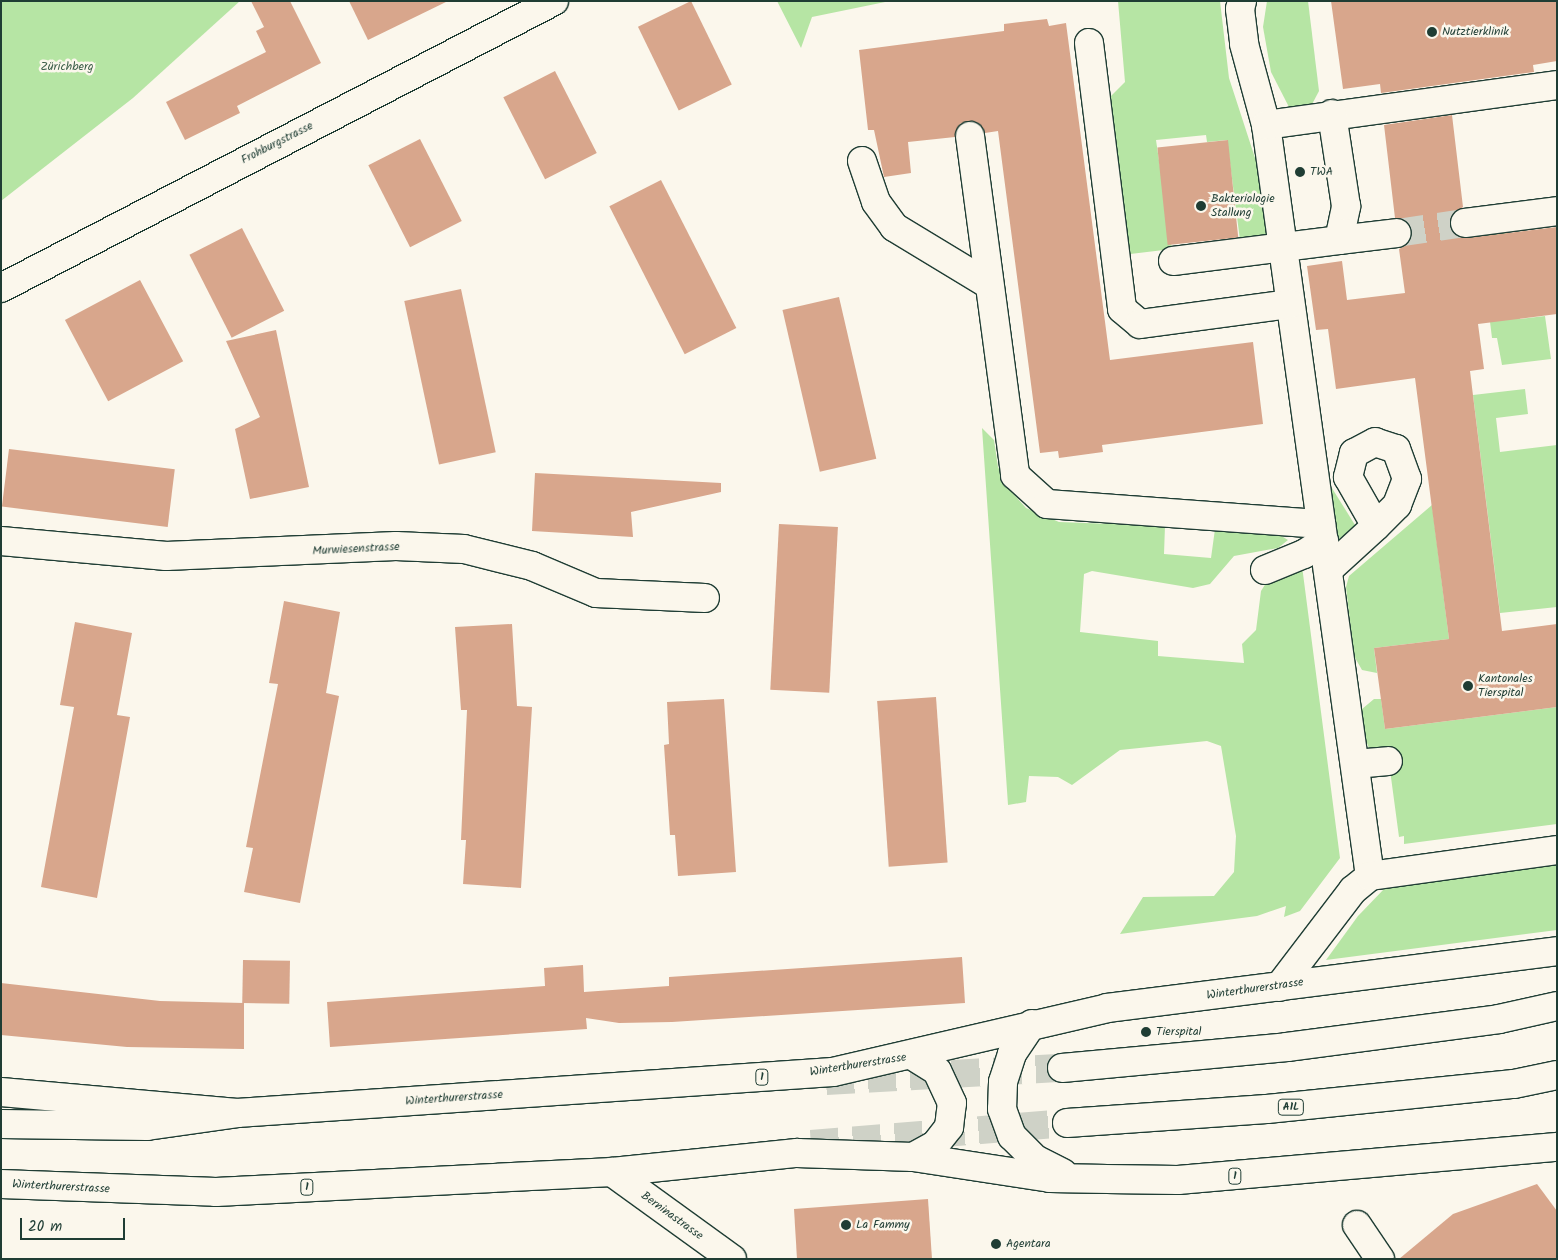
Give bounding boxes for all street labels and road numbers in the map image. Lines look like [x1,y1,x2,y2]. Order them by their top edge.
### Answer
street label: Frohburgstrasse [239,119,315,167]
street label: Murwiesenstrasse [312,540,400,558]
street label: Winterthurerstrasse [1206,975,1304,1003]
street label: Winterthurerstrasse [809,1050,907,1080]
road number: 1 [754,1068,770,1086]
street label: Winterthurerstrasse [405,1087,503,1109]
road number: A1L [1277,1098,1305,1116]
road number: 1 [1228,1168,1242,1184]
street label: Winterthurerstrasse [12,1177,110,1197]
road number: 1 [300,1178,314,1196]
street label: Berninastrasse [638,1189,706,1243]

